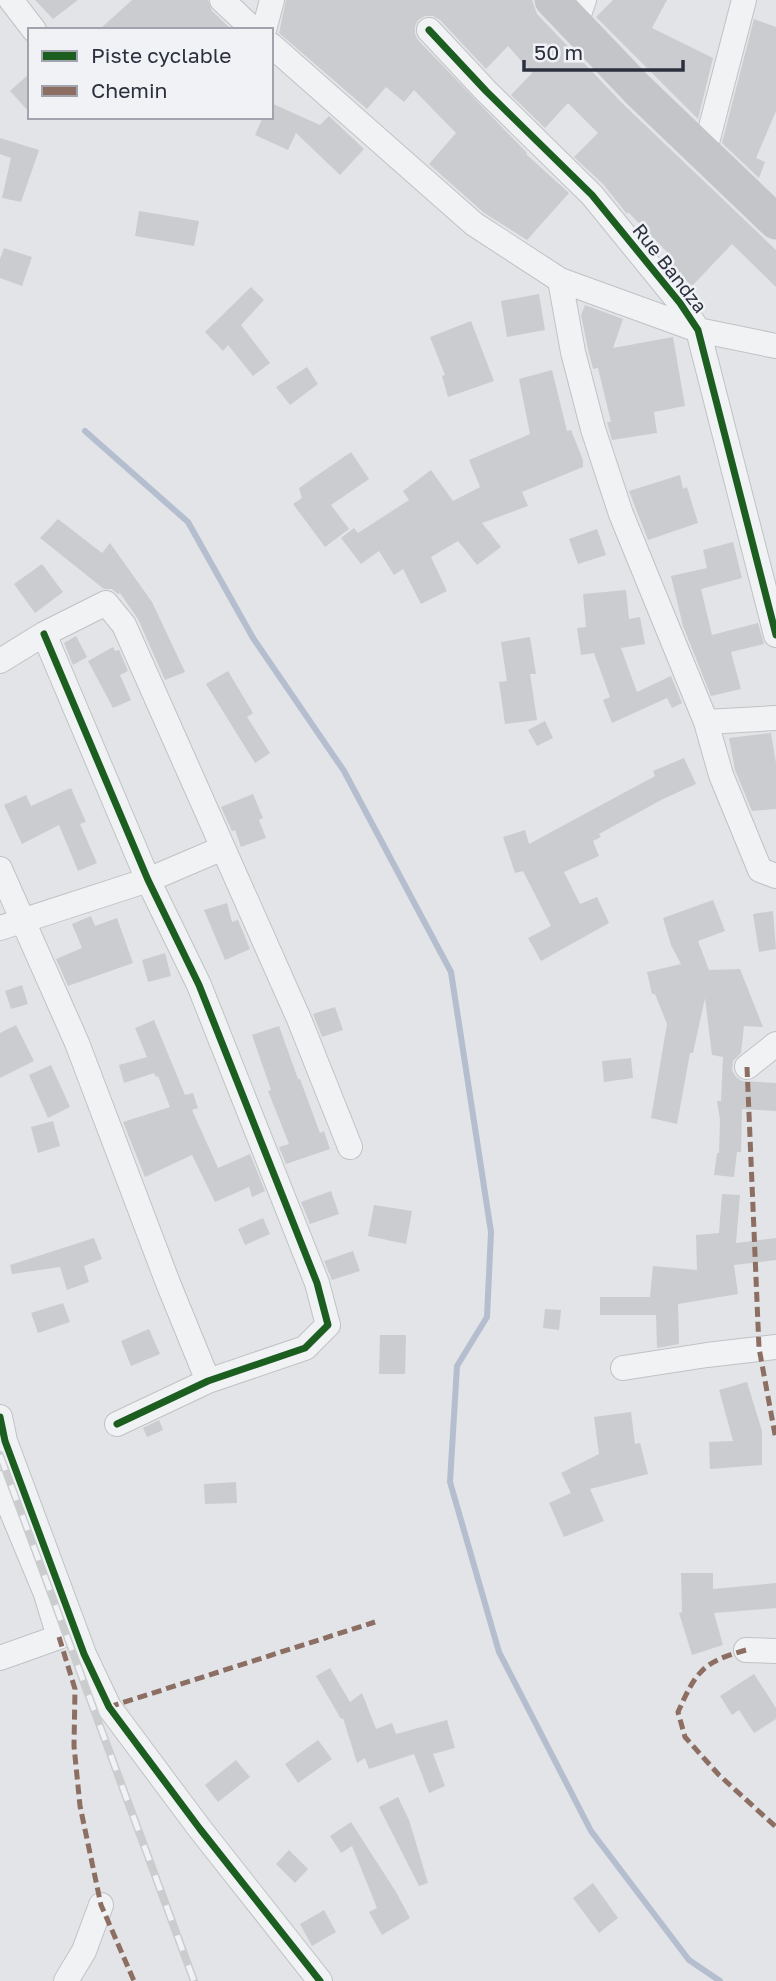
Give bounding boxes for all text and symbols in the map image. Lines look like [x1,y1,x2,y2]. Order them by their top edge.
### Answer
legend [28,28,273,119]
scale bar [524,28,683,72]
text: 50 m [534,39,583,65]
text: Piste cyclable [91,42,231,68]
text: Chemin [91,77,168,103]
street label: Rue Bandza [628,218,712,317]

